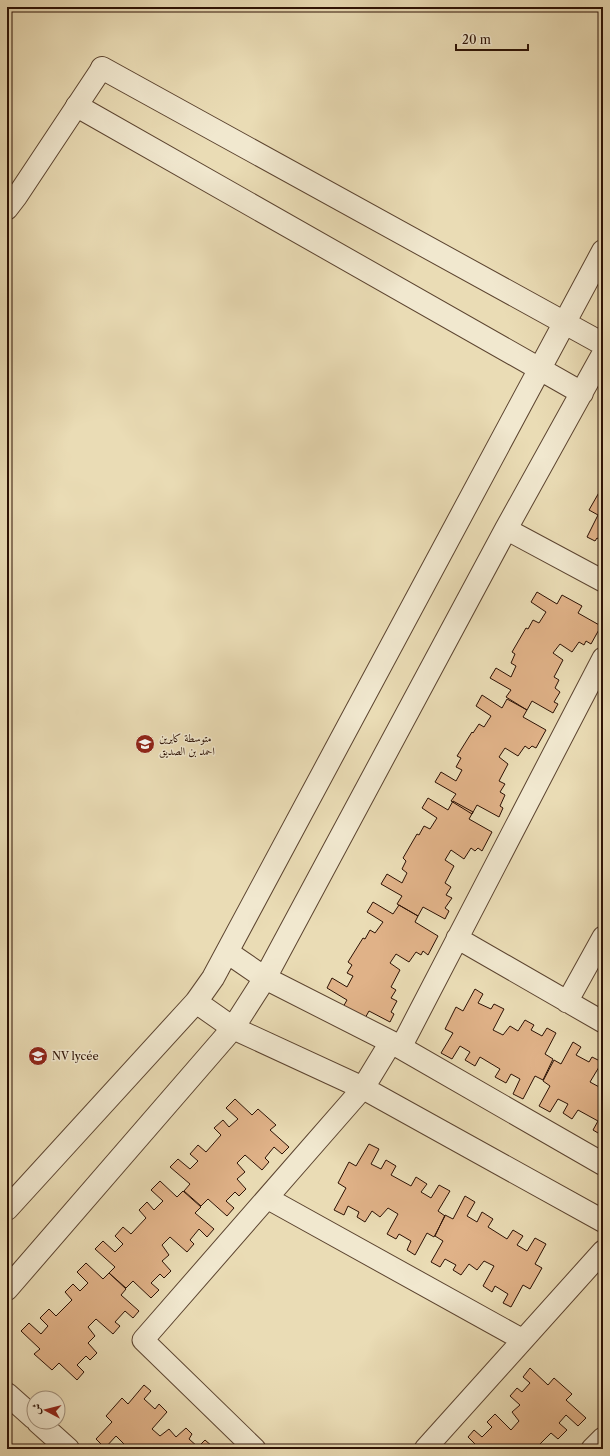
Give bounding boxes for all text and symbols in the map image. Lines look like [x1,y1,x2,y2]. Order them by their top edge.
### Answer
scale bar [456,26,528,52]
text: 20 m [462,32,491,47]
place label: متوسطة كابرين احمد بن الصديق [159,731,215,758]
school or university icon: متوسطة كابرين احمد بن الصديق [134,733,156,755]
school or university icon: NV lycée [27,1045,49,1067]
place label: NV lycée [52,1049,99,1063]
north arrow [26,1390,66,1430]
text: ش [28,1402,44,1415]

